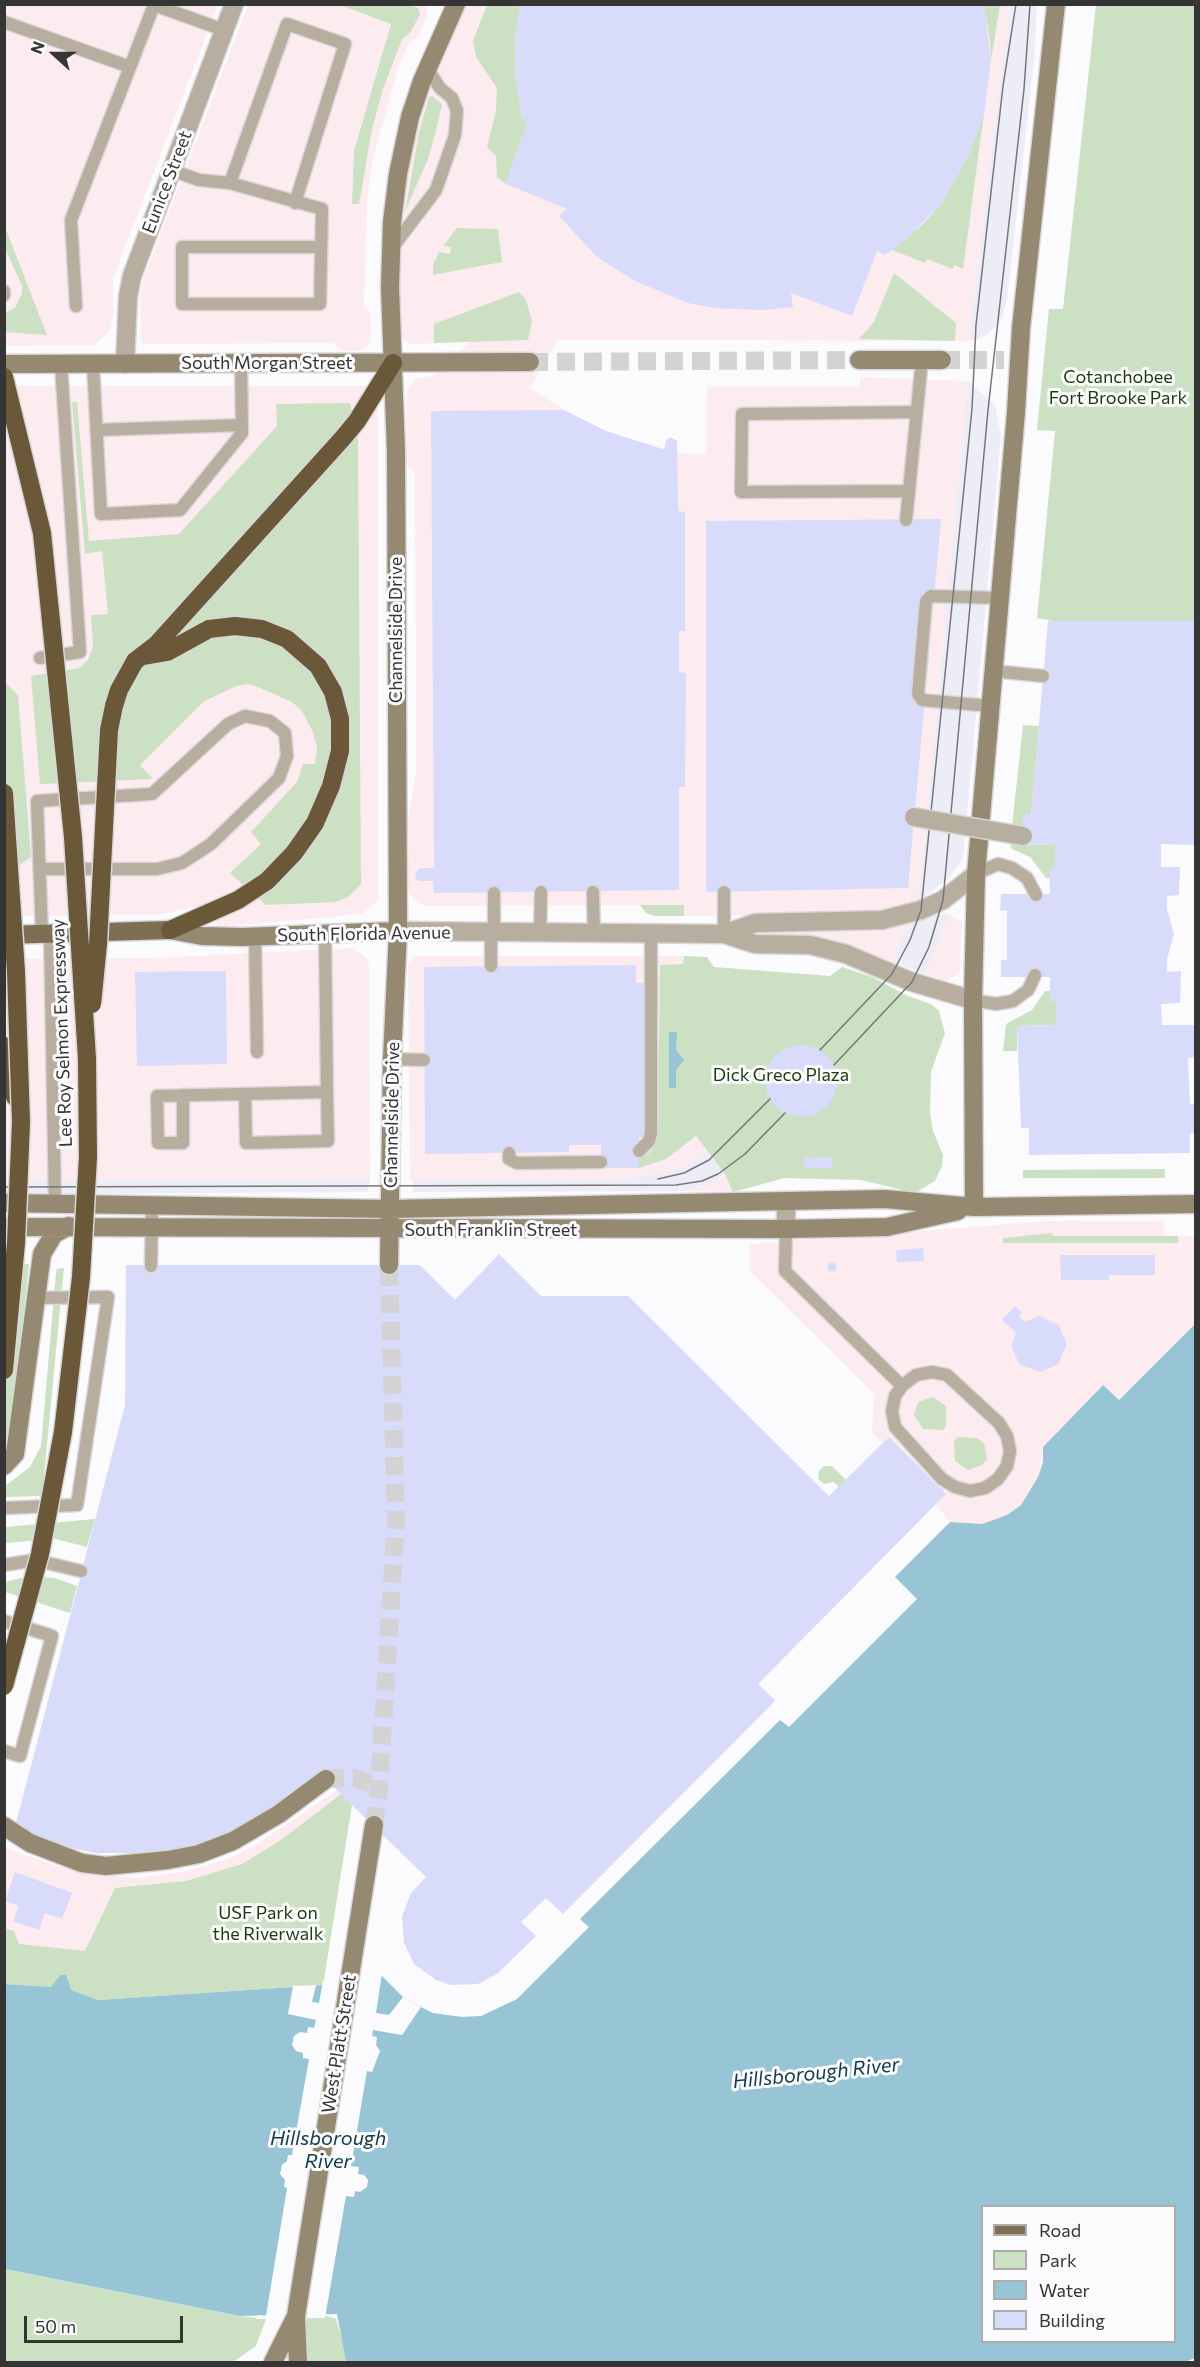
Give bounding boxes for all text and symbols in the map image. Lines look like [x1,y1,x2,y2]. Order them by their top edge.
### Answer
north arrow [24,24,84,84]
text: N [26,38,48,56]
street label: Eunice Street [137,128,197,236]
street label: South Morgan Street [181,352,353,374]
park label: Cotanchobee Fort Brooke Park [1049,366,1187,409]
street label: Channelside Drive [385,557,407,703]
street label: Lee Roy Selmon Expressway [47,918,77,1148]
street label: South Florida Avenue [277,922,451,946]
street label: Channelside Drive [380,1042,404,1188]
park label: Dick Greco Plaza [713,1064,849,1086]
street label: South Franklin Street [405,1219,577,1241]
park label: USF Park on the Riverwalk [213,1902,323,1944]
street label: West Platt Street [317,1973,361,2115]
water label: Hillsborough River [732,2052,900,2094]
water label: Hillsborough River [270,2126,386,2173]
legend [981,2205,1176,2343]
text: Road [1039,2219,1081,2241]
text: Park [1039,2249,1077,2271]
text: Water [1039,2279,1090,2301]
scale bar [27,2304,186,2342]
text: Building [1039,2309,1105,2331]
text: 50 m [35,2315,76,2337]

